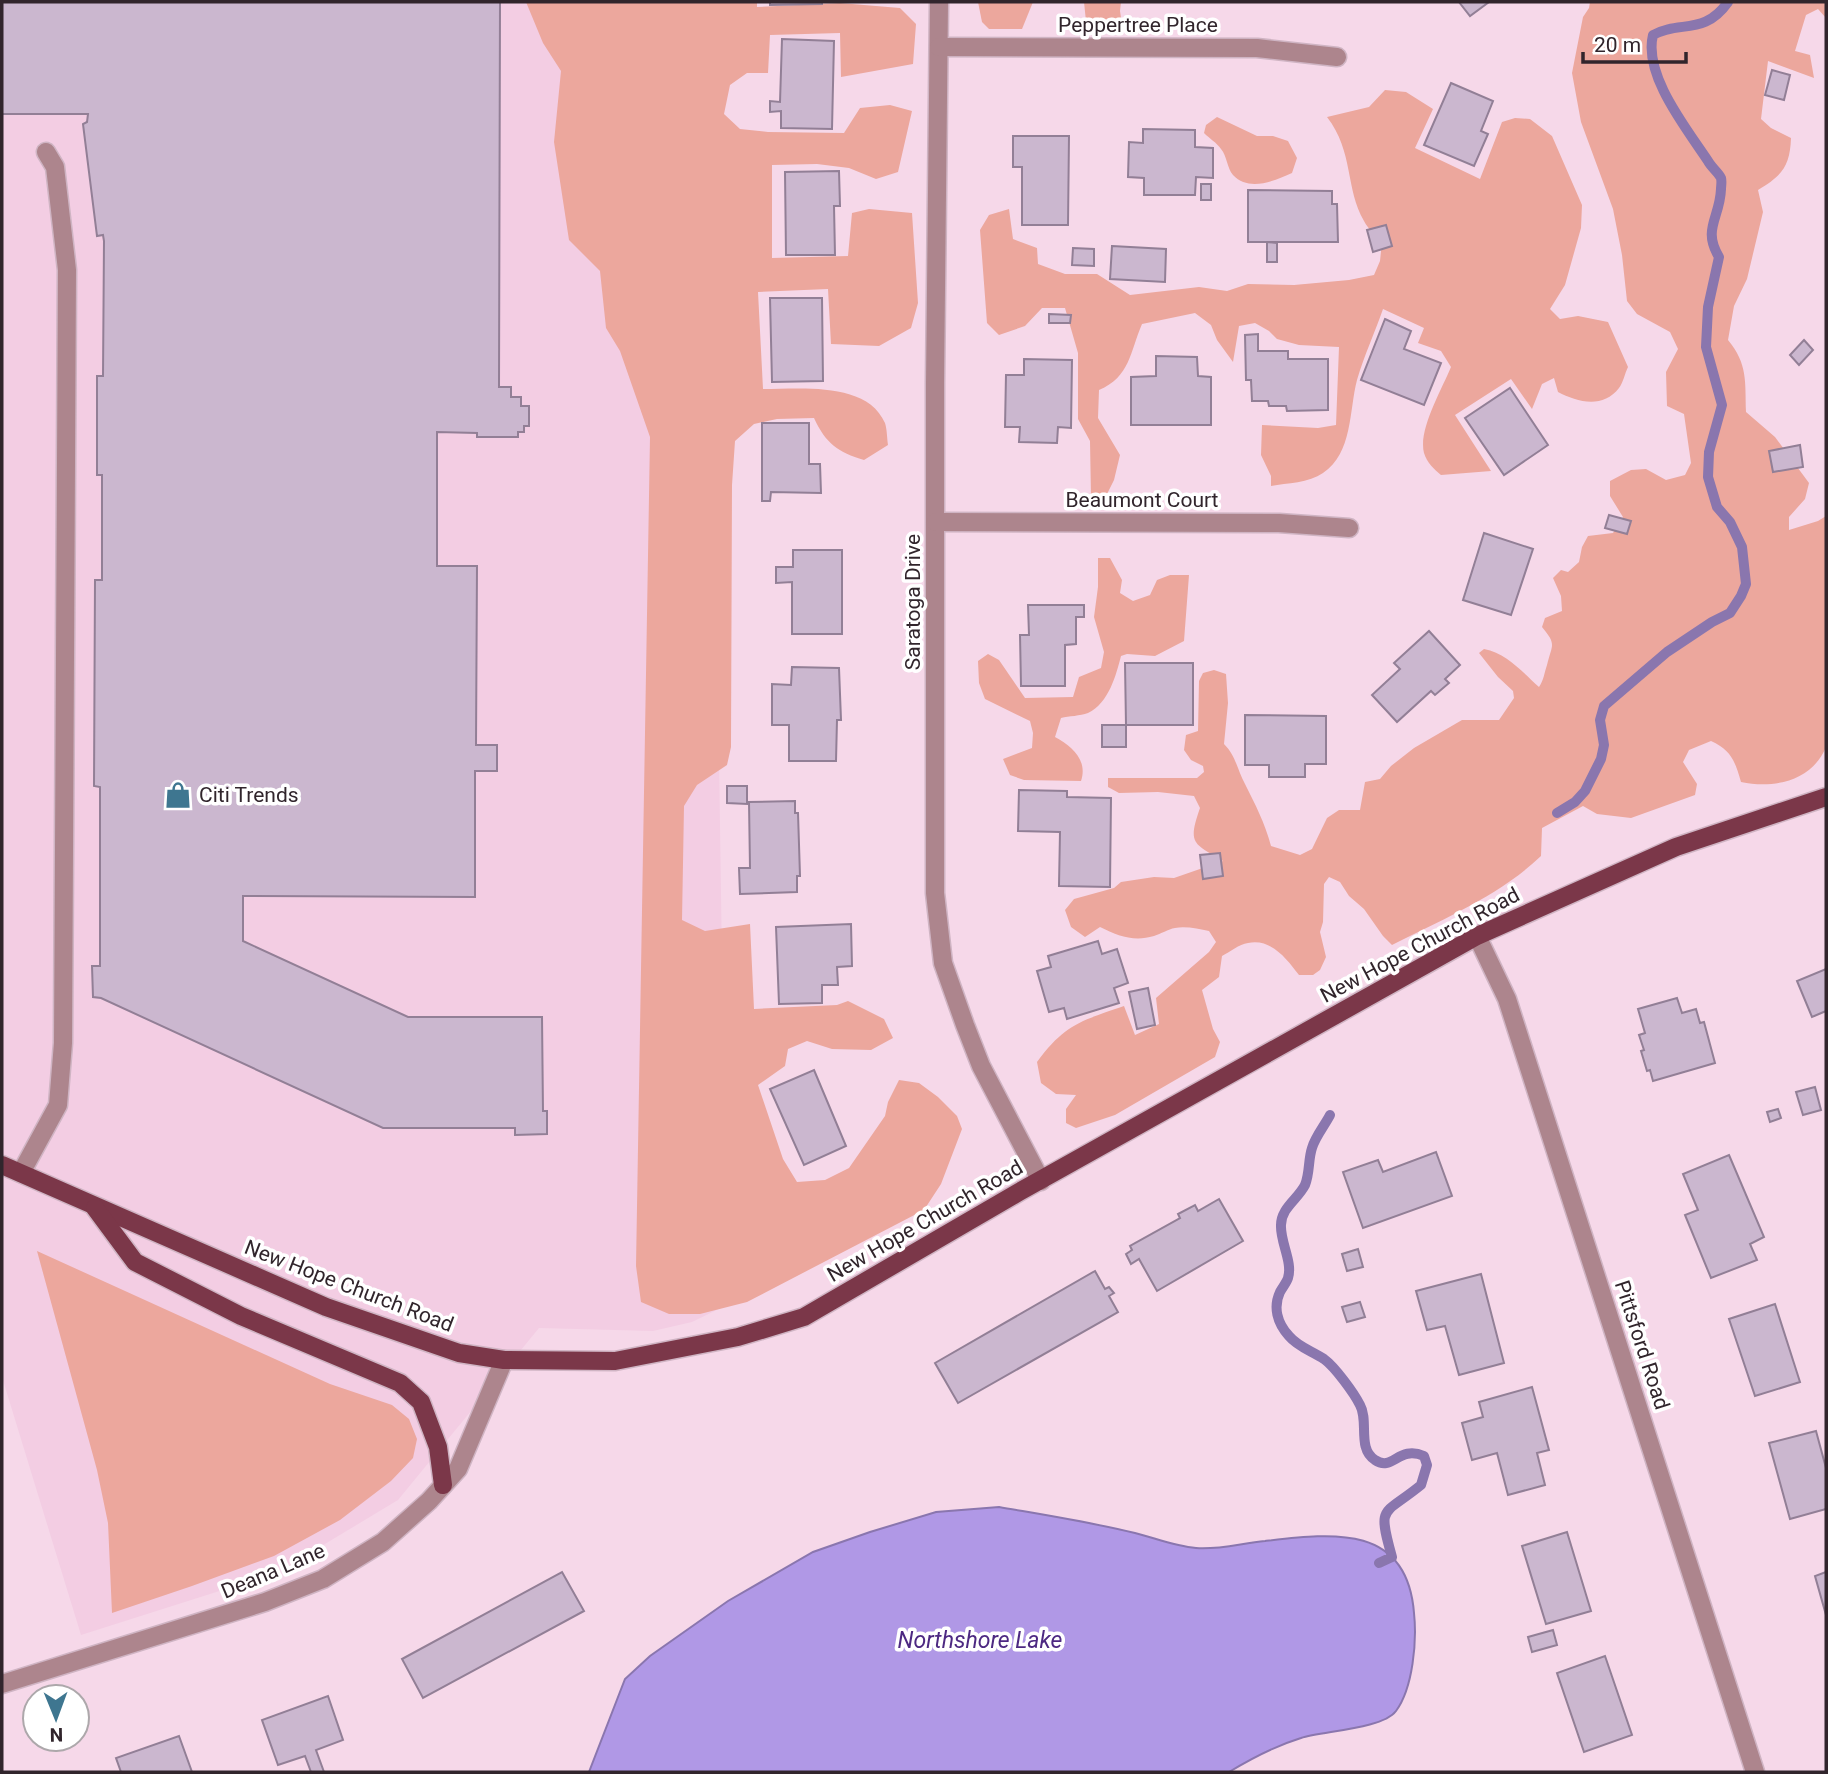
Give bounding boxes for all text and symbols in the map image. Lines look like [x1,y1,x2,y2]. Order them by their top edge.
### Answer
street label: Peppertree Place [1058,13,1218,37]
scale bar [1583,21,1686,65]
text: 20 m [1594,33,1641,57]
street label: Beaumont Court [1065,488,1219,512]
street label: Saratoga Drive [901,534,925,670]
shop icon: Citi Trends [163,780,193,810]
place label: Citi Trends [199,783,299,807]
street label: New Hope Church Road [1316,882,1524,1008]
street label: New Hope Church Road [823,1155,1027,1287]
street label: New Hope Church Road [241,1235,457,1337]
street label: Pittsford Road [1610,1277,1674,1413]
street label: Deana Lane [218,1538,328,1604]
water label: Northshore Lake [898,1627,1063,1654]
north arrow [21,1683,91,1753]
text: N [49,1723,63,1746]

